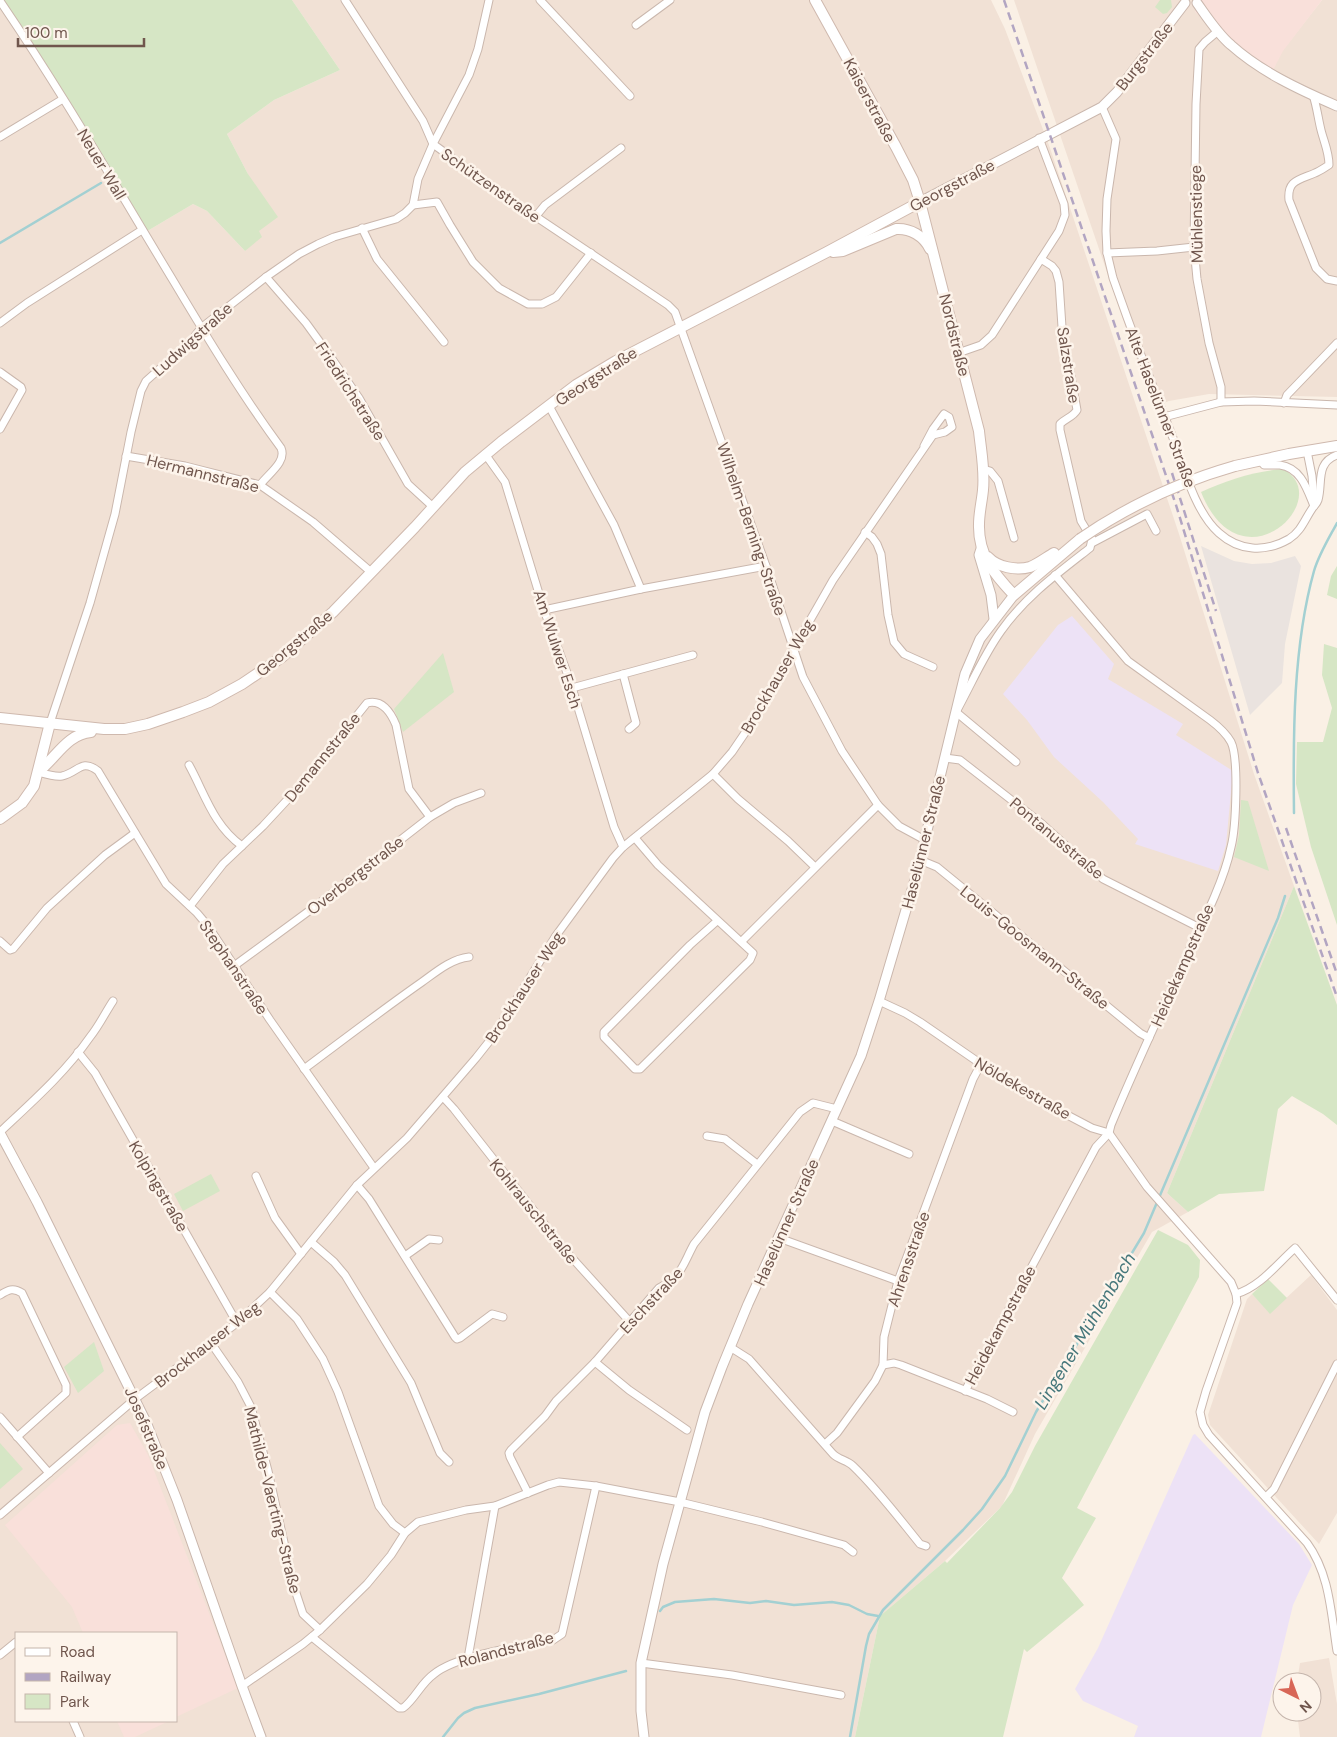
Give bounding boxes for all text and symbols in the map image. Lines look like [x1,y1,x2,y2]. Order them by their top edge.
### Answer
scale bar [18,15,144,47]
street label: Burgstraße [1111,18,1178,95]
text: 100 m [25,23,68,43]
street label: Kaiserstraße [839,54,901,146]
street label: Neuer Wall [72,125,131,204]
street label: Schützenstraße [437,143,545,227]
street label: Georgstraße [906,154,998,217]
street label: Mühlenstiege [1185,165,1208,263]
street label: Nordstraße [934,292,975,379]
street label: Ludwigstraße [148,298,237,381]
street label: Alte Haselünner Straße [1120,324,1201,490]
street label: Salzstraße [1052,325,1085,405]
street label: Friedrichstraße [311,338,390,445]
street label: Georgstraße [551,342,641,411]
street label: Wilhelm-Berning-Straße [712,440,791,618]
street label: Hermannstraße [144,449,261,498]
street label: Am Wulwer Esch [528,587,587,711]
street label: Georgstraße [252,605,337,681]
street label: Brockhauser Weg [736,615,819,737]
street label: Demannstraße [280,708,365,806]
street label: Haselünner Straße [897,773,950,911]
street label: Pontanusstraße [1005,793,1108,884]
street label: Overbergstraße [303,831,408,920]
street label: Louis-Goosmann-Straße [956,881,1114,1014]
street label: Heidekampstraße [1146,901,1219,1030]
street label: Stephanstraße [194,916,273,1019]
street label: Brockhauser Weg [480,927,568,1047]
street label: Nöldekestraße [971,1052,1075,1124]
street label: Kolpingstraße [124,1137,193,1236]
street label: Kohlrauschstraße [485,1154,582,1268]
street label: Haselünner Straße [749,1155,824,1289]
street label: Ahrensstraße [882,1209,935,1310]
water label: Lingener Mühlenbach [1029,1248,1141,1414]
street label: Heidekampstraße [960,1262,1041,1388]
street label: Eschstraße [615,1263,688,1338]
street label: Brockhauser Weg [150,1296,265,1392]
street label: Josefstraße [120,1384,173,1473]
street label: Mathilde-Vaerting-Straße [239,1404,306,1596]
street label: Rolandstraße [456,1627,556,1672]
legend [15,1632,178,1722]
text: Road [60,1642,95,1662]
text: Railway [60,1667,112,1687]
north arrow [1272,1672,1322,1722]
text: Park [60,1692,90,1712]
text: N [1296,1697,1316,1717]

